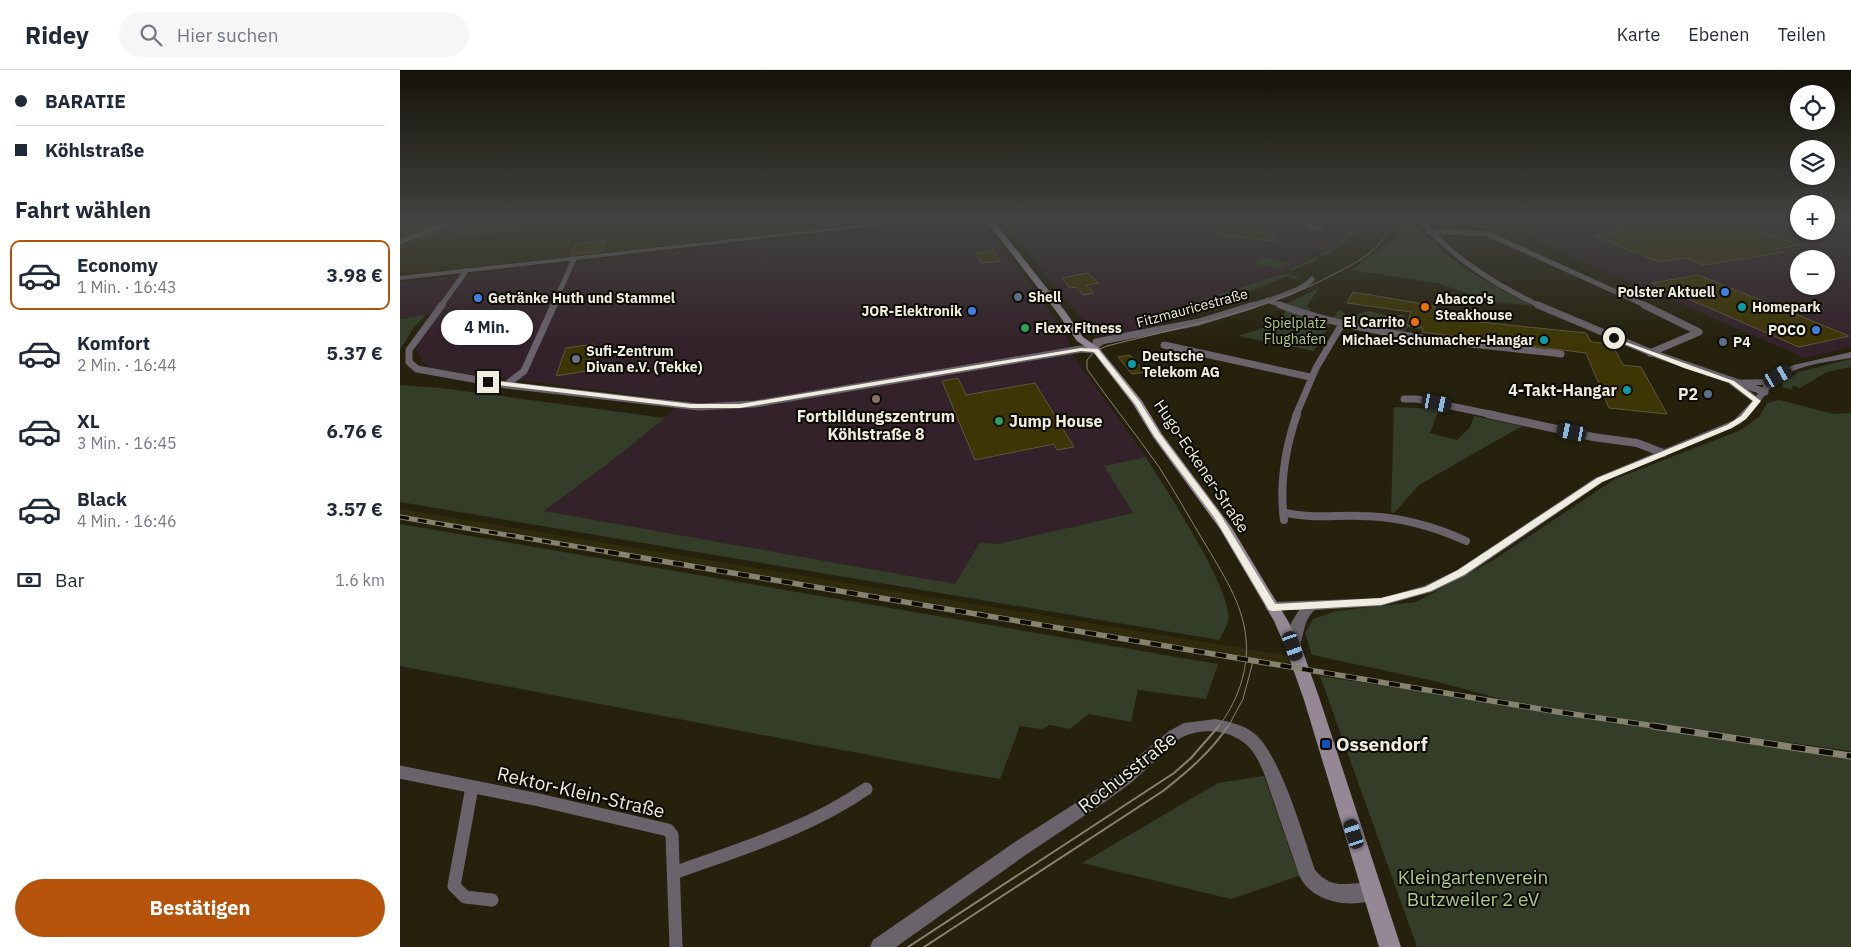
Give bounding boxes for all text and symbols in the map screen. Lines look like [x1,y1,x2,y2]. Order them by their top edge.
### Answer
search box [119,12,469,57]
text: Ridey [25,19,89,51]
icon: search [137,21,165,49]
text: Hier suchen [177,23,278,47]
text: Karte [1617,23,1660,46]
text: Ebenen [1688,23,1749,46]
text: Teilen [1777,23,1826,46]
map controls [1790,85,1835,295]
button: locate [1790,85,1835,130]
text: BARATIE [45,89,126,113]
text: Köhlstraße [45,138,144,162]
button: layers [1790,140,1835,185]
text: Fahrt wählen [15,195,151,224]
button: + [1790,195,1835,240]
button: − [1790,250,1835,295]
icon: car [17,253,62,298]
text: Economy [77,253,158,277]
text: 3.98 € [327,263,383,287]
text: 1 Min. · 16:43 [77,277,177,297]
place label: Polster Aktuell [1617,283,1715,301]
street label: Fitzmauricestraße [1134,284,1250,332]
marker: Polster Aktuell [1719,286,1731,298]
place label: Shell [1028,288,1061,306]
place label: Getränke Huth und Stammel [488,289,675,307]
place label: Abacco's Steakhouse [1435,290,1513,324]
marker: Shell [1012,291,1024,303]
marker: Getränke Huth und Stammel [472,292,484,304]
place label: Homepark [1752,298,1822,316]
marker: Abacco's Steakhouse [1419,301,1431,313]
marker: Homepark [1736,301,1748,313]
place label: JOR-Elektronik [861,302,963,320]
marker: JOR-Elektronik [966,305,978,317]
callout: 4 Min. [442,310,534,344]
place label: El Carrito [1343,313,1405,331]
park label: Spielplatz Flughafen [1264,314,1327,348]
marker: El Carrito [1409,316,1421,328]
text: 4 Min. [464,317,510,337]
place label: Flexx Fitness [1035,319,1122,337]
place label: POCO [1768,321,1806,339]
marker: Flexx Fitness [1019,322,1031,334]
marker: POCO [1810,324,1822,336]
route start [1603,327,1625,349]
icon: car [17,331,62,376]
text: Komfort [77,331,150,355]
place label: Michael-Schumacher-Hangar [1342,331,1534,349]
place label: P4 [1733,333,1751,351]
marker: Michael-Schumacher-Hangar [1538,334,1550,346]
marker: P4 [1717,336,1729,348]
text: 5.37 € [327,341,383,365]
place label: Sufi-Zentrum Divan e.V. (Tekke) [586,342,703,376]
place label: Deutsche Telekom AG [1142,347,1220,381]
marker: Sufi-Zentrum Divan e.V. (Tekke) [570,353,582,365]
text: 2 Min. · 16:44 [77,355,177,375]
marker: Deutsche Telekom AG [1126,358,1138,370]
car [1761,362,1794,390]
route end [477,371,499,393]
place label: 4-Takt-Hangar [1508,380,1618,400]
marker: 4-Takt-Hangar [1621,384,1633,396]
place label: P2 [1678,384,1698,404]
marker: P2 [1702,388,1714,400]
marker: Fortbildungszentrum Köhlstraße 8 [870,393,882,405]
car [1420,393,1453,413]
street label: Hugo-Eckener-Straße [1150,396,1254,537]
place label: Fortbildungszentrum Köhlstraße 8 [797,406,955,444]
icon: car [17,409,62,454]
text: XL [77,409,100,433]
place label: Jump House [1009,411,1103,431]
marker: Jump House [993,415,1005,427]
text: 6.76 € [327,419,383,443]
car [1555,422,1588,442]
text: 3 Min. · 16:45 [77,433,177,453]
icon: car [17,487,62,532]
text: Black [77,487,127,511]
text: 3.57 € [327,497,383,521]
text: 4 Min. · 16:46 [77,511,177,531]
icon: cash [15,566,43,594]
text: Bar [55,568,85,592]
text: 1.6 km [335,570,385,590]
car [1281,629,1304,663]
street label: Rochusstraße [1073,726,1181,818]
place label: Ossendorf [1336,732,1428,756]
marker: Ossendorf [1320,738,1332,750]
street label: Rektor-Klein-Straße [495,761,667,823]
car [1342,817,1365,851]
park label: Kleingartenverein Butzweiler 2 eV [1398,865,1548,911]
button: Bestätigen [15,879,385,937]

